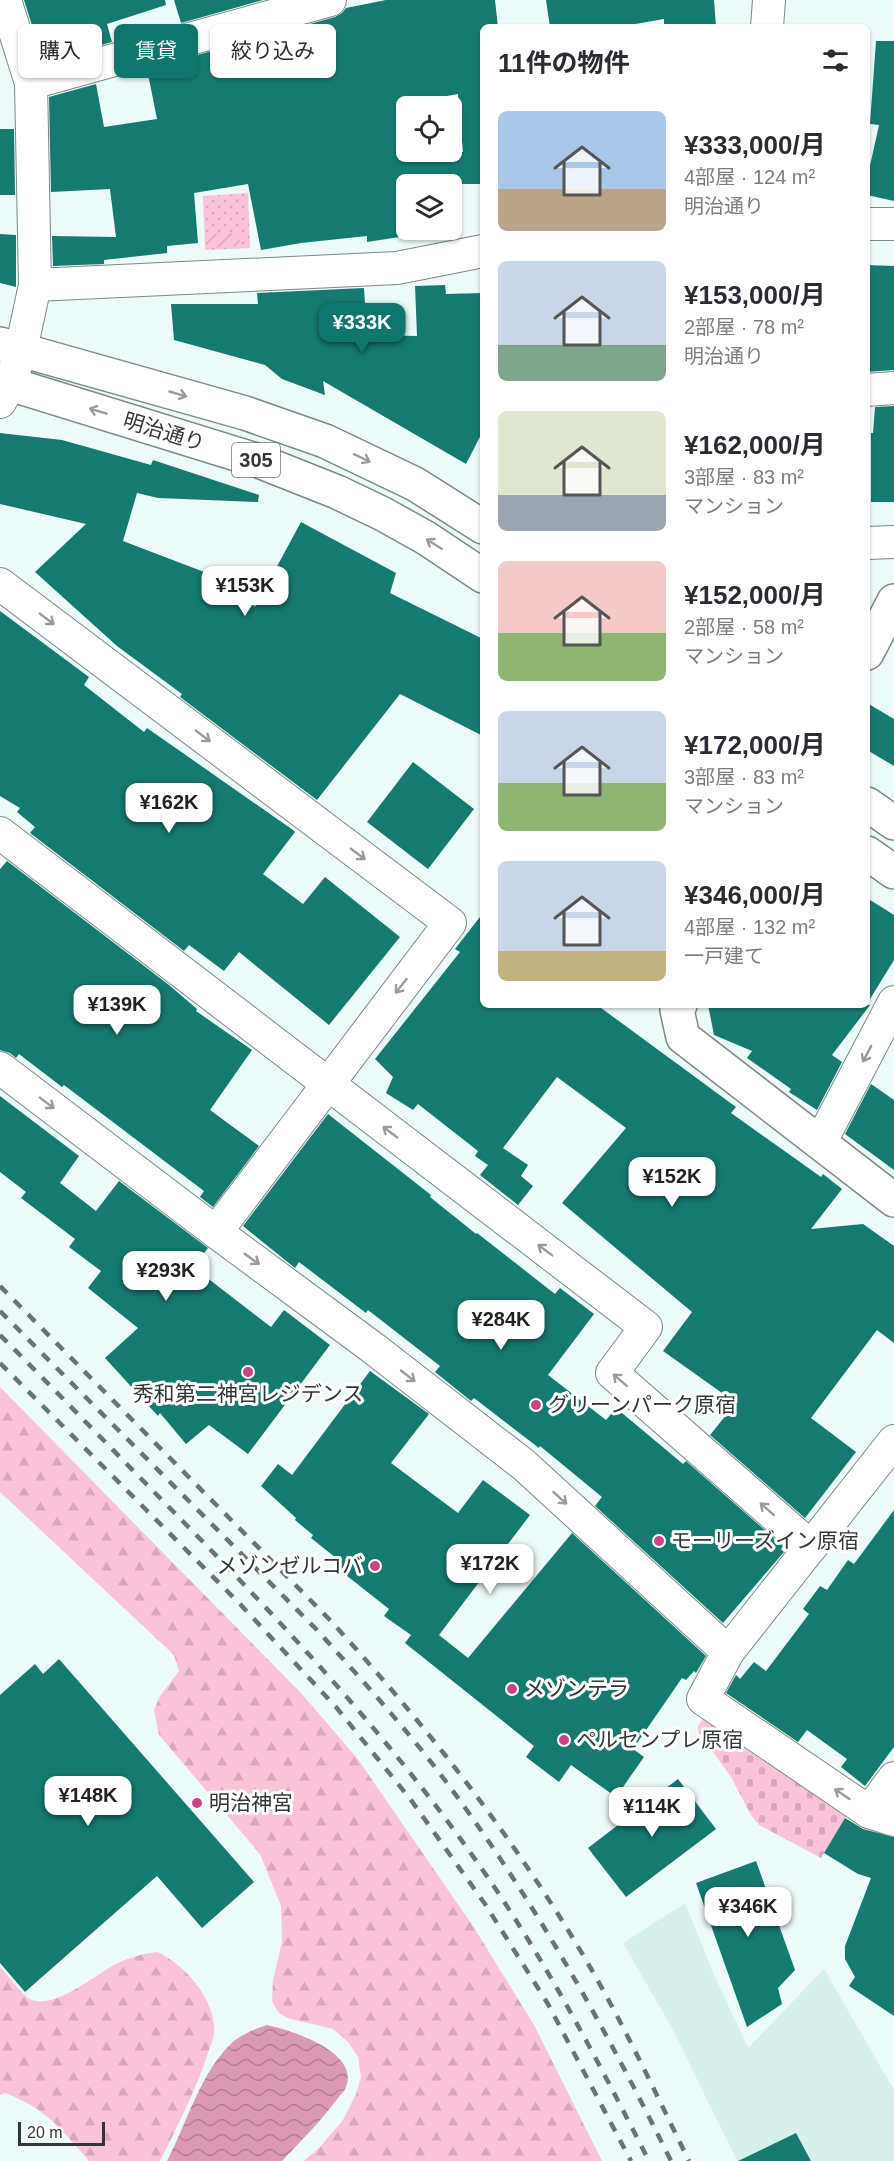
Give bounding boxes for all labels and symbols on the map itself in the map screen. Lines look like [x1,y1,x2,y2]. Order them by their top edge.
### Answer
pin: ¥333K [320,303,404,354]
one-way arrow [168,389,187,400]
one-way arrow [89,405,108,416]
street label: 明治通り [121,408,208,455]
road number: 305 [232,443,280,477]
one-way arrow [352,453,370,465]
one-way arrow [426,537,443,549]
pin: ¥153K [203,566,287,617]
one-way arrow [38,613,54,625]
one-way arrow [194,730,210,743]
pin: ¥162K [127,783,211,834]
one-way arrow [350,847,366,860]
one-way arrow [395,978,407,994]
pin: ¥139K [75,985,159,1036]
one-way arrow [860,1045,872,1063]
one-way arrow [38,1097,54,1110]
one-way arrow [382,1126,398,1138]
pin: ¥152K [630,1157,714,1208]
one-way arrow [537,1244,553,1257]
pin: ¥293K [124,1251,208,1302]
one-way arrow [244,1253,260,1265]
pin: ¥284K [459,1300,543,1351]
marker: 秀和第二神宮レジデンス [241,1365,255,1379]
one-way arrow [400,1369,416,1382]
one-way arrow [613,1373,628,1387]
place label: 秀和第二神宮レジデンス [133,1382,363,1405]
place label: グリーンパーク原宿 [548,1393,736,1416]
marker: グリーンパーク原宿 [529,1398,543,1412]
one-way arrow [552,1491,567,1505]
one-way arrow [760,1502,775,1516]
place label: モーリーズイン原宿 [671,1529,859,1552]
marker: モーリーズイン原宿 [652,1534,666,1548]
pin: ¥172K [448,1544,532,1595]
place label: メゾンゼルコバ [216,1554,363,1577]
marker: メゾンゼルコバ [368,1559,382,1573]
place label: メゾンテラ [524,1677,629,1700]
marker: メゾンテラ [505,1682,519,1696]
place label: ペルセンプレ原宿 [576,1728,743,1751]
marker: ペルセンプレ原宿 [557,1733,571,1747]
pin: ¥148K [46,1776,130,1827]
pin: ¥114K [610,1787,694,1838]
one-way arrow [835,1788,851,1800]
place label: 明治神宮 [209,1791,293,1814]
marker: 明治神宮 [190,1796,204,1810]
pin: ¥346K [706,1887,790,1938]
scale bar [18,2119,105,2146]

